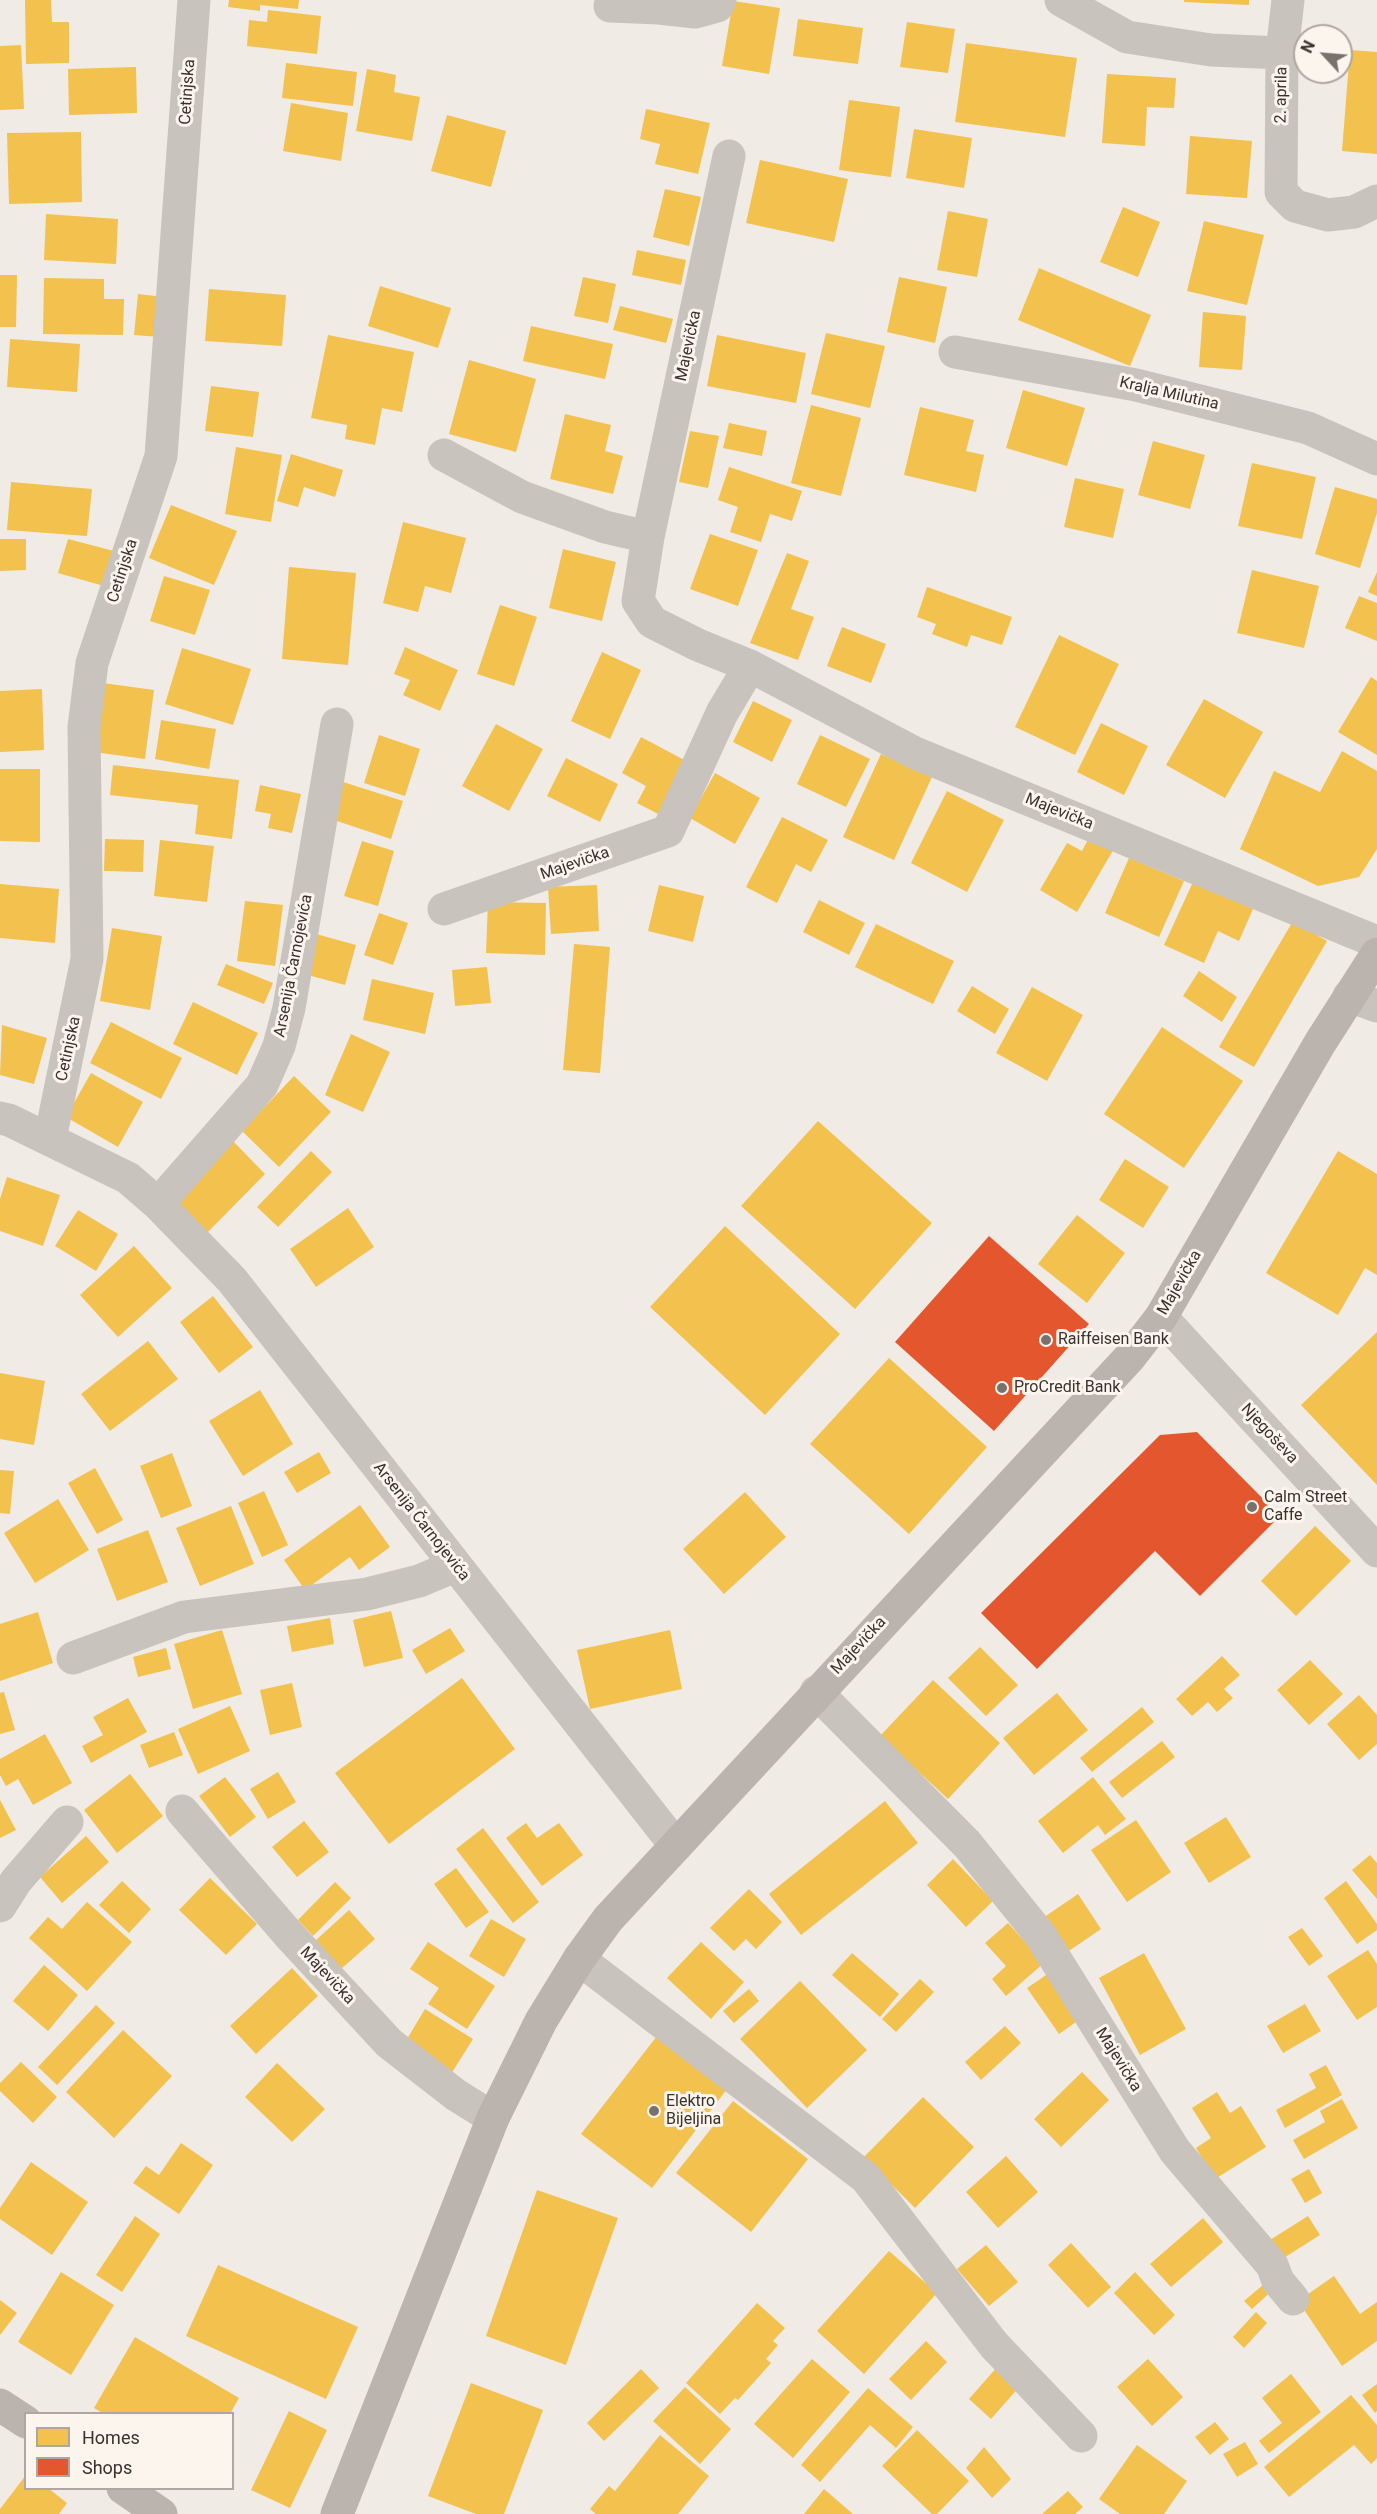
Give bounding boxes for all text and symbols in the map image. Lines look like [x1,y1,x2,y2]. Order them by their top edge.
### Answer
north arrow [1293,24,1353,84]
text: N [1297,38,1319,56]
street label: Cetinjska [176,59,200,125]
street label: 2. aprila [1272,66,1292,124]
street label: Majevička [672,309,706,383]
street label: Kralja Milutina [1117,373,1221,415]
street label: Cetinjska [104,537,142,605]
street label: Majevička [1022,790,1096,834]
street label: Majevička [538,843,612,885]
street label: Arsenija Čarnojevića [271,893,317,1039]
street label: Cetinjska [53,1015,85,1083]
street label: Majevička [1154,1247,1206,1319]
place label: Raiffeisen Bank [1058,1330,1169,1350]
marker: Raiffeisen Bank [1039,1333,1053,1347]
place label: ProCredit Bank [1014,1378,1120,1398]
marker: ProCredit Bank [995,1381,1009,1395]
street label: Njegoševa [1236,1400,1302,1468]
street label: Arsenija Čarnojevića [369,1459,473,1585]
place label: Calm Street Caffe [1264,1488,1347,1526]
marker: Calm Street Caffe [1245,1500,1259,1514]
street label: Majevička [828,1613,890,1679]
street label: Majevička [296,1943,358,2009]
street label: Majevička [1091,2025,1145,2095]
place label: Elektro Bijeljina [666,2092,721,2130]
marker: Elektro Bijeljina [647,2104,661,2118]
legend [24,2412,234,2490]
text: Homes [82,2427,140,2448]
text: Shops [82,2457,132,2478]

